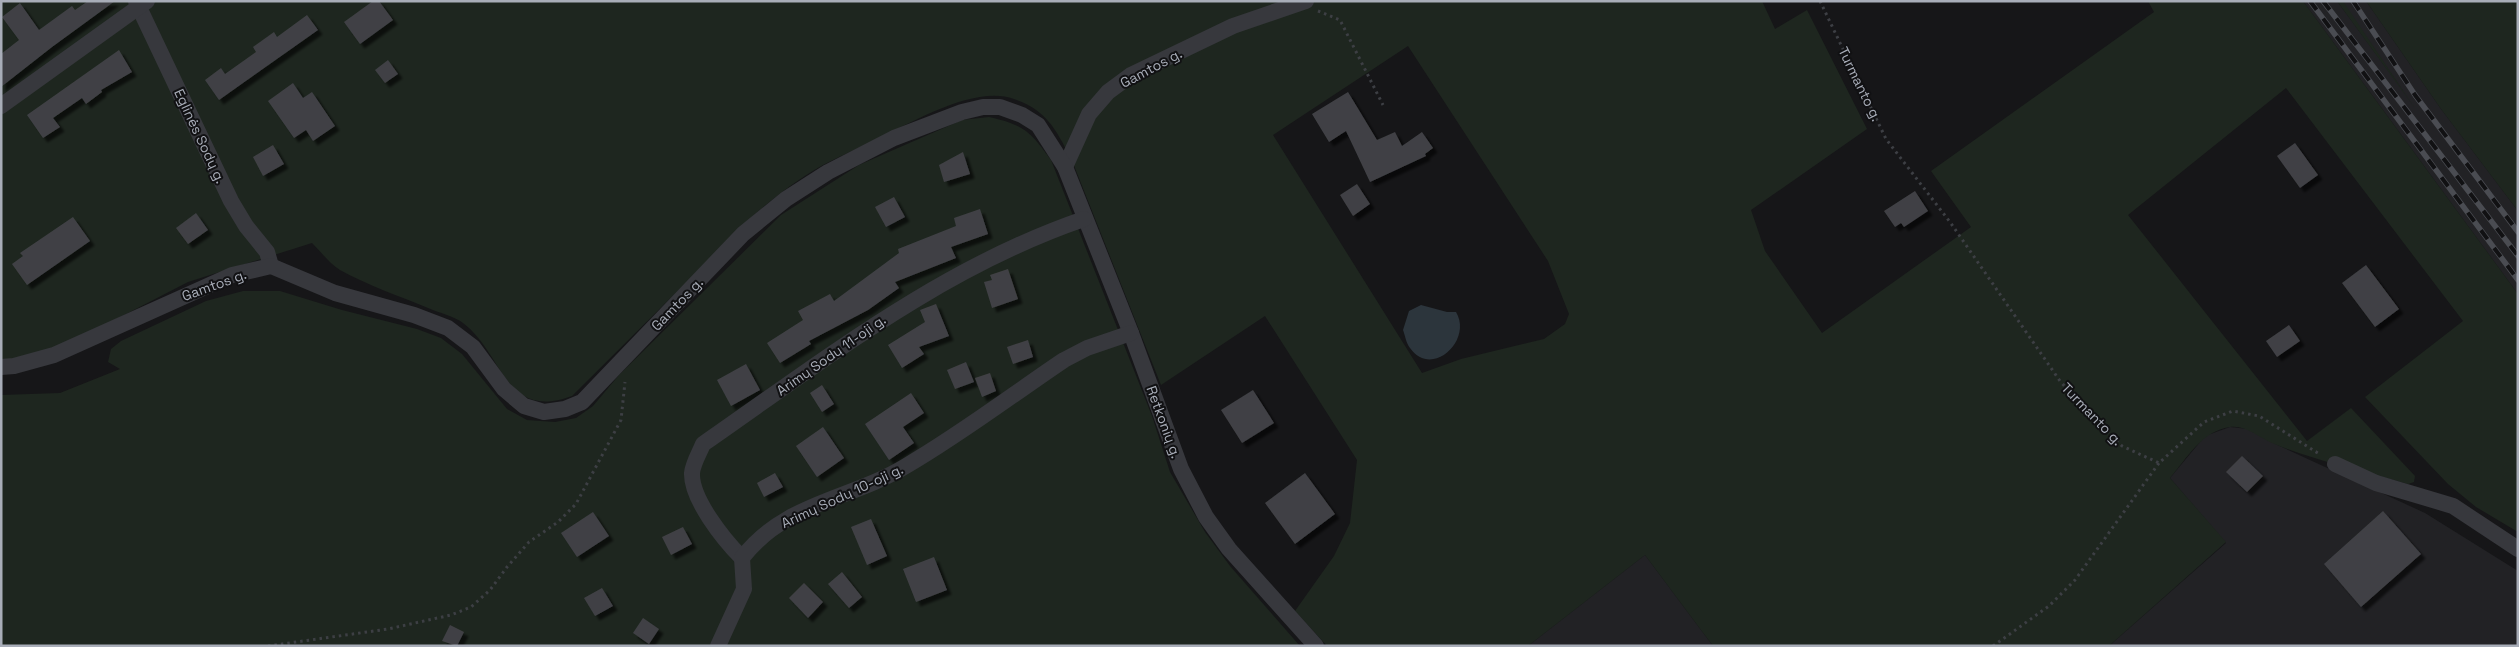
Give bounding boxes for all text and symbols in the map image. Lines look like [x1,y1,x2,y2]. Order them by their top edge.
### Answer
street label: Gamtos g. [1117,44,1185,92]
street label: Turmanto g. [1834,44,1886,124]
street label: Eglinės Sodų g. [170,86,230,186]
street label: Gamtos g. [179,265,249,305]
street label: Gamtos g. [647,273,707,335]
street label: Arimų Sodų 11-oji g. [773,310,889,400]
street label: Turmanto g. [2058,379,2126,449]
street label: Retkonių g. [1143,383,1185,461]
street label: Arimų Sodų 10-oji g. [778,460,906,532]

